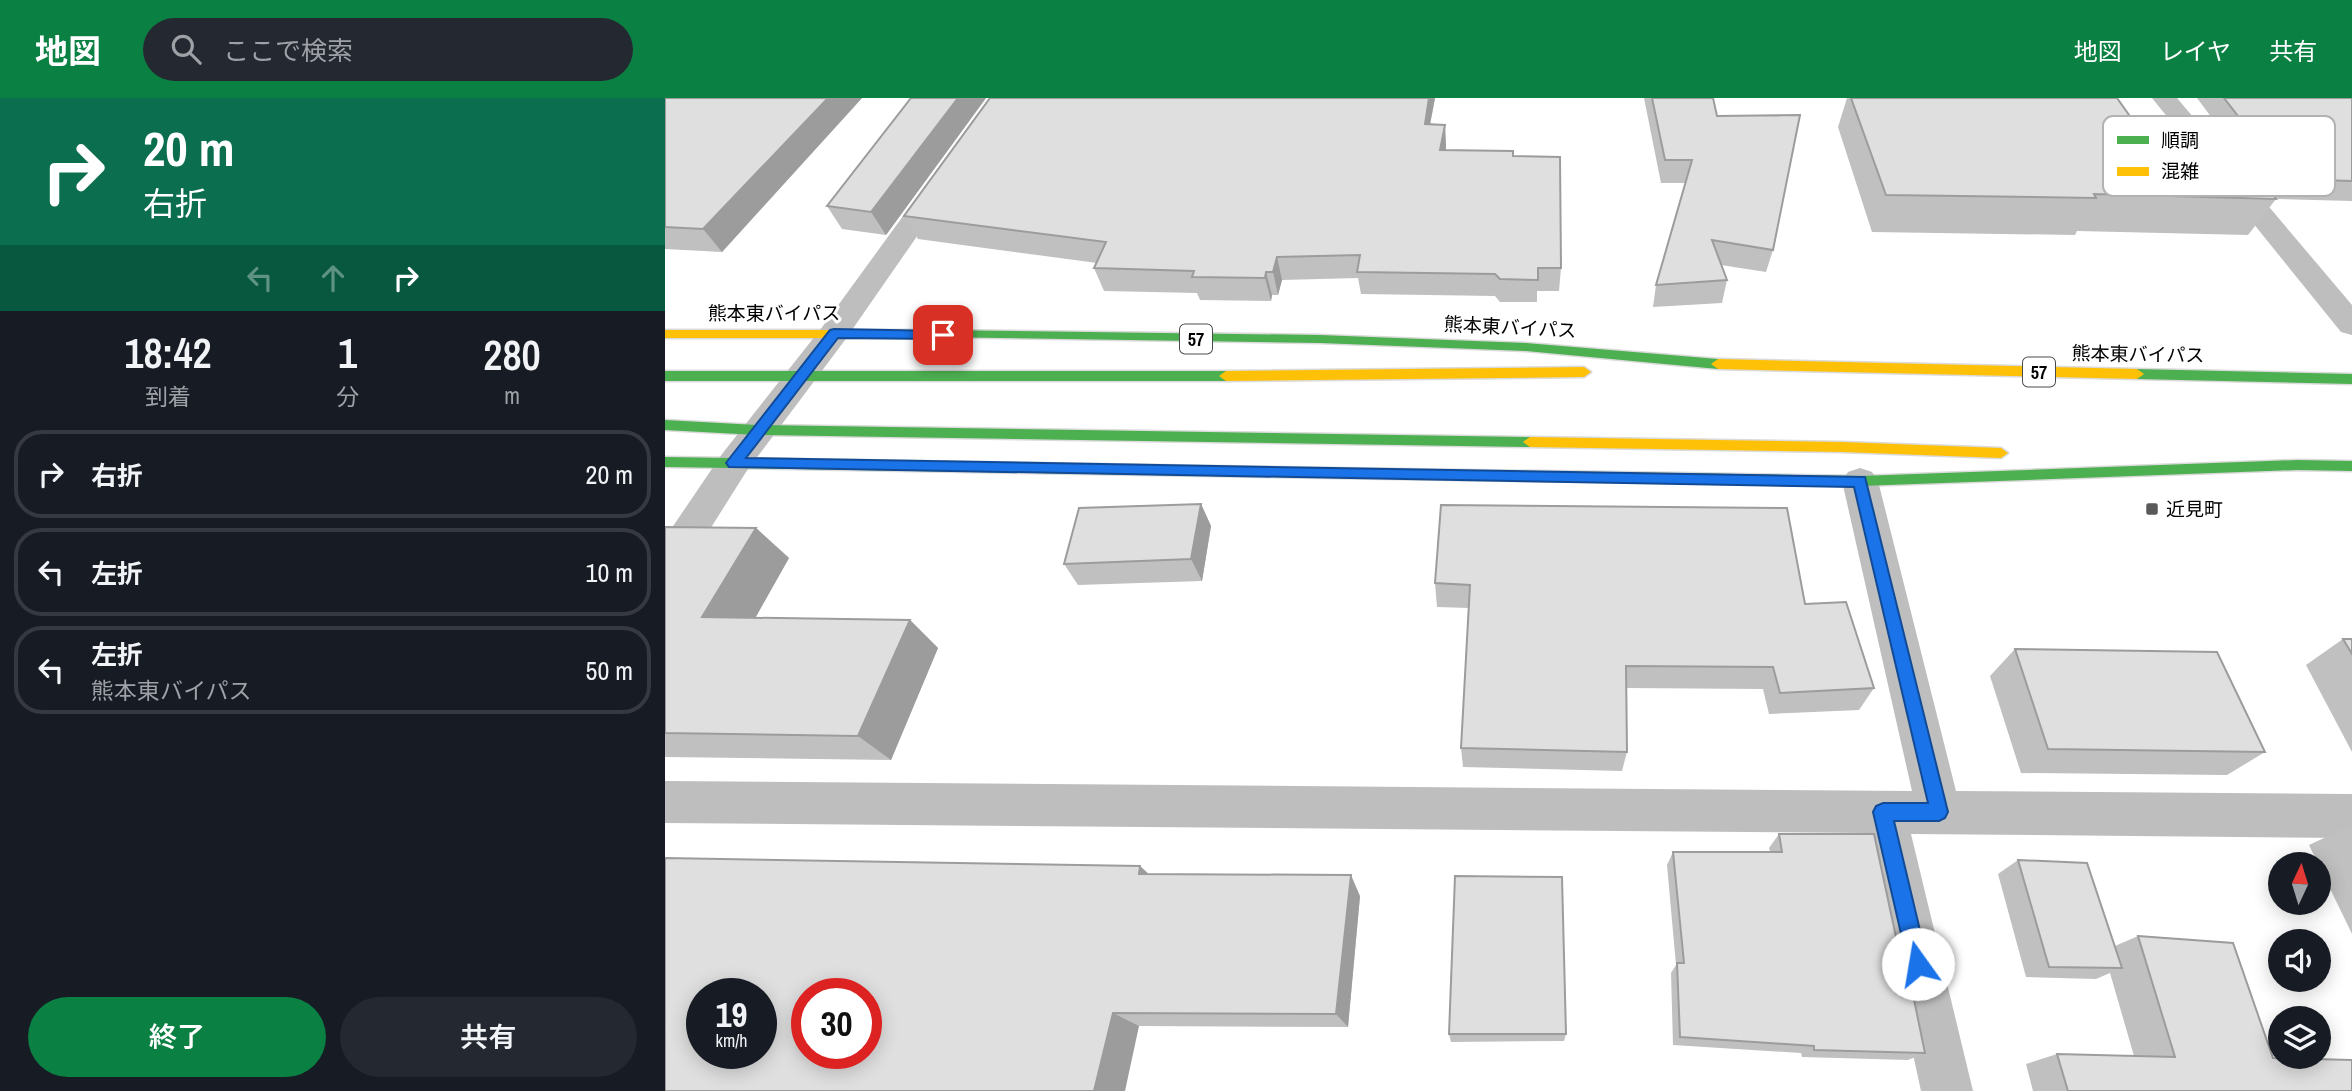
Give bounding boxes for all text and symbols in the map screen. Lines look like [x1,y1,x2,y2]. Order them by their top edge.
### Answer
search box [143,18,633,81]
text: 地図 [35,29,101,73]
icon: search [167,30,205,68]
text: ここで検索 [223,33,353,68]
text: 地図 [2074,35,2122,67]
text: レイヤ [2160,35,2231,67]
text: 共有 [2269,35,2317,67]
text: 20 m [143,115,235,181]
legend [2103,116,2335,196]
icon: right [28,126,119,217]
text: 順調 [2161,127,2199,153]
text: 混雑 [2161,158,2199,184]
text: 右折 [143,182,207,225]
icon: left [241,259,279,297]
icon: ahead [314,259,352,297]
icon: right [387,259,425,297]
street label: 熊本東バイパス [708,300,840,326]
pin [913,305,973,365]
street label: 熊本東バイパス [1443,311,1577,343]
icon: arrive [924,316,962,354]
text: 18:42 [124,325,212,381]
text: 1 [338,325,357,381]
road number: 57 [1180,325,1212,354]
text: 280 [483,327,541,383]
street label: 熊本東バイパス [2071,340,2205,368]
road number: 57 [2023,358,2055,386]
text: m [504,380,520,411]
text: 到着 [145,381,191,412]
text: 分 [336,381,359,412]
icon: right [32,455,70,493]
text: 20 m [586,457,633,492]
text: 右折 [91,458,143,493]
place label: 近見町 [2166,496,2223,522]
marker: 近見町 [2144,501,2160,517]
icon: left [32,553,70,591]
text: 10 m [586,555,633,590]
text: 左折 [91,556,143,591]
text: 左折 [91,637,143,672]
icon: left [32,651,70,689]
text: 50 m [586,653,633,688]
text: 熊本東バイパス [91,675,252,706]
north arrow [2268,852,2331,915]
map controls [2268,852,2331,1069]
position arrow [1881,927,1955,1001]
button: sound [2268,929,2331,992]
speed limit sign: 30 [791,978,882,1069]
text: 19 [716,991,747,1038]
button: 終了 [28,997,326,1077]
button: 共有 [340,997,637,1077]
button: layers [2268,1006,2331,1069]
text: km/h [716,1028,748,1053]

